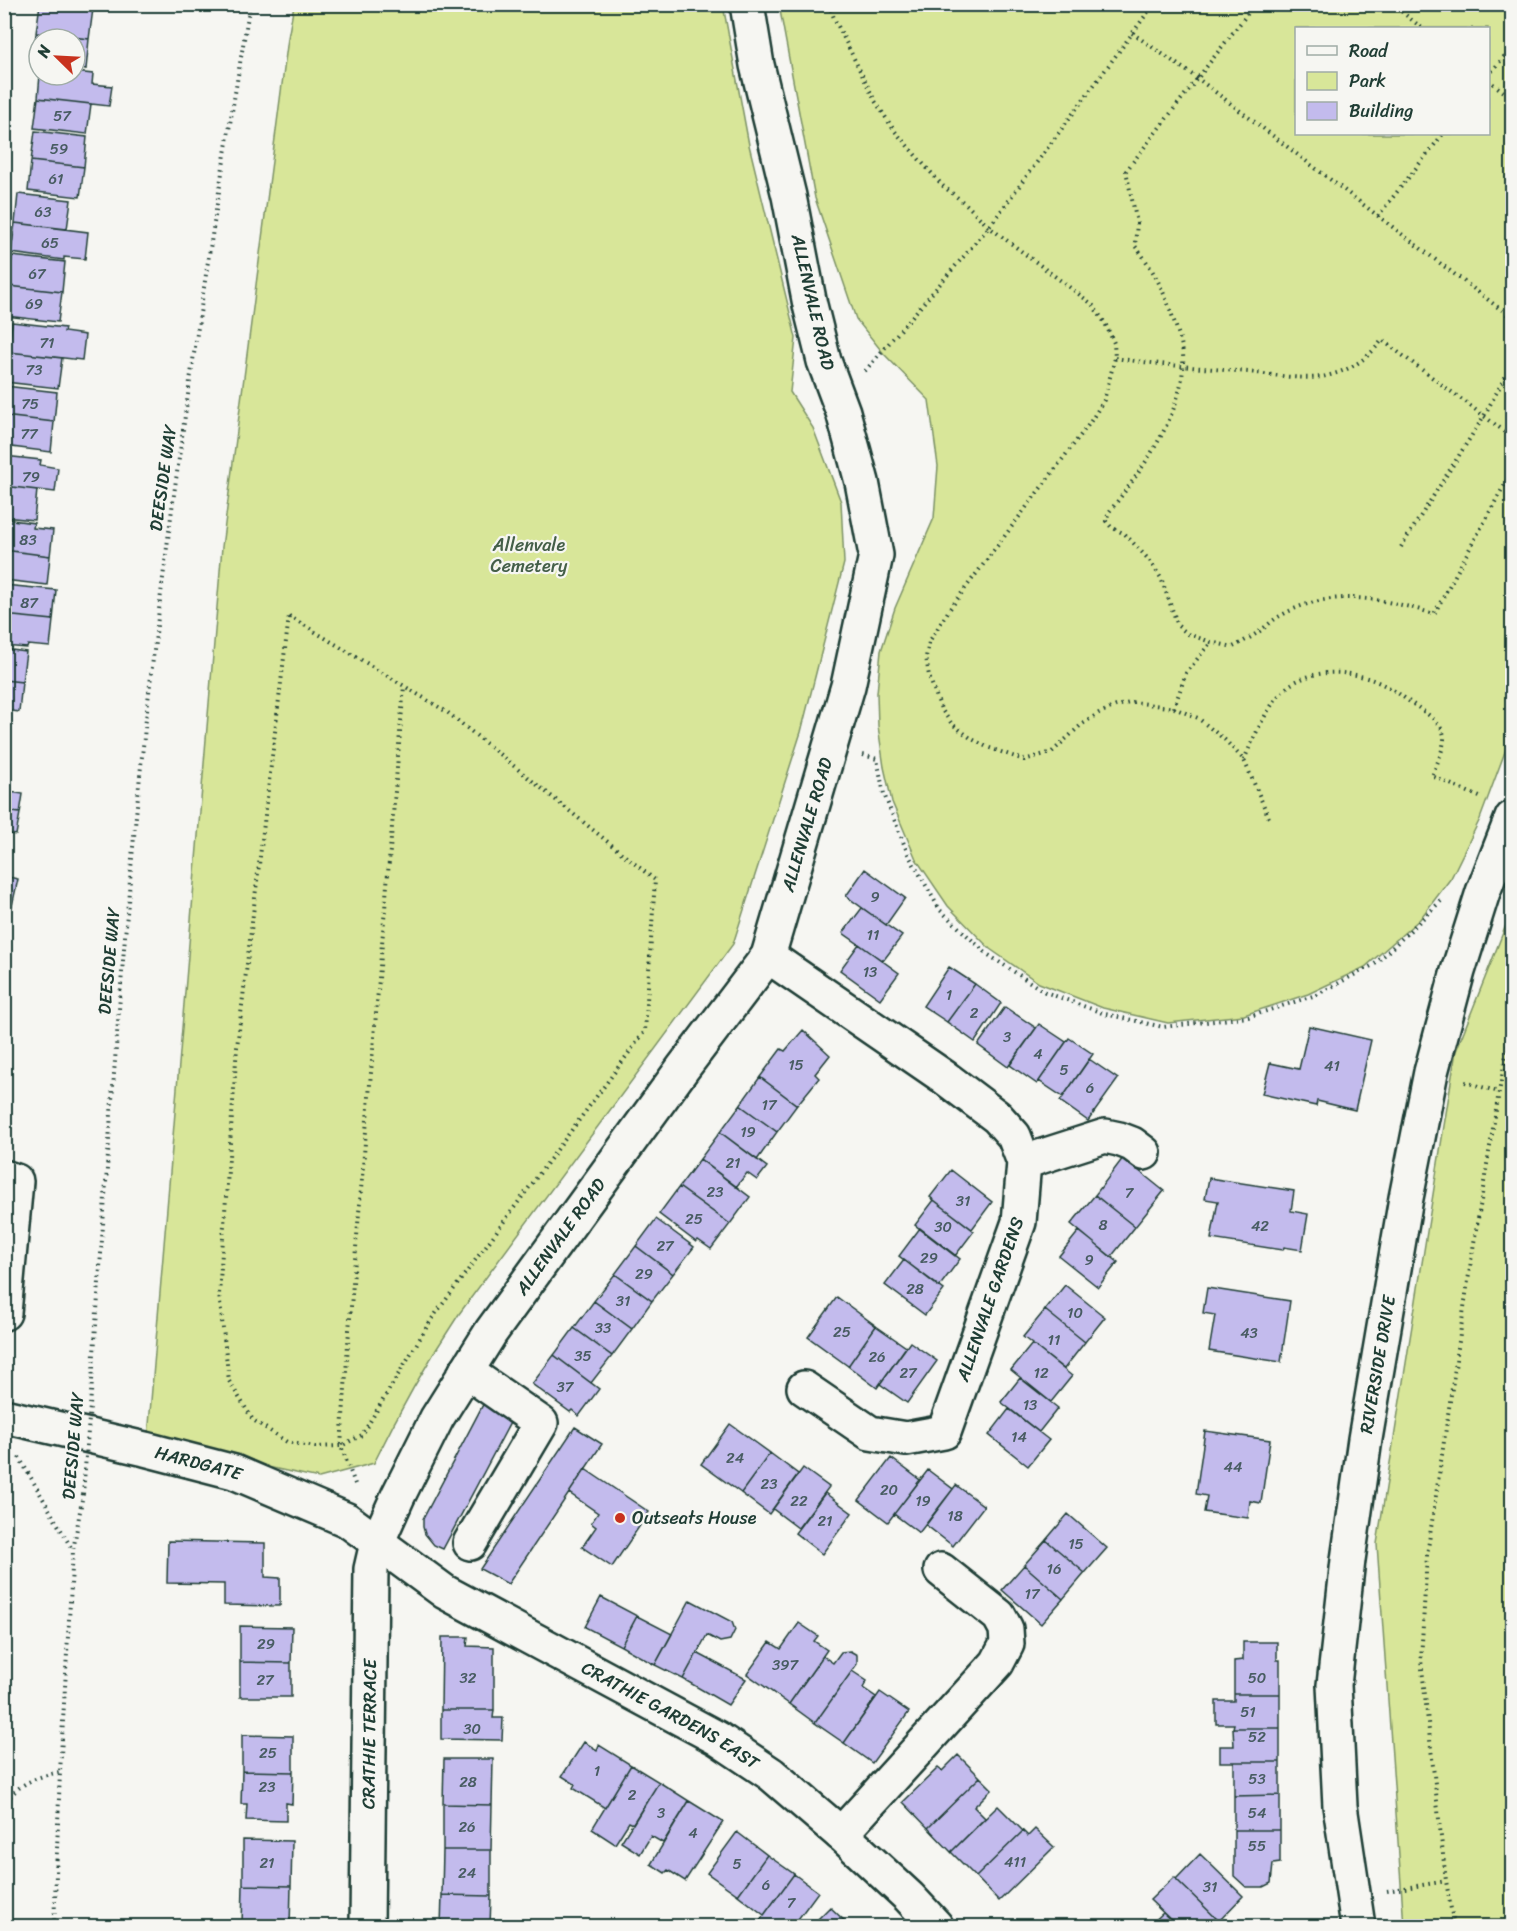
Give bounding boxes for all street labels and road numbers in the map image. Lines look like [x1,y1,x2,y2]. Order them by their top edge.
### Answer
street label: ALLENVALE ROAD [782,230,844,373]
street label: DEESIDE WAY [140,422,186,533]
street label: ALLENVALE ROAD [772,753,842,897]
street label: DEESIDE WAY [88,905,130,1016]
street label: ALLENVALE ROAD [506,1171,614,1303]
street label: ALLENVALE GARDENS [946,1212,1033,1387]
street label: RIVERSIDE DRIVE [1350,1292,1405,1436]
street label: DEESIDE WAY [52,1390,94,1501]
street label: HARDGATE [151,1436,248,1490]
street label: CRATHIE GARDENS EAST [576,1652,767,1779]
street label: CRATHIE TERRACE [352,1658,386,1809]

